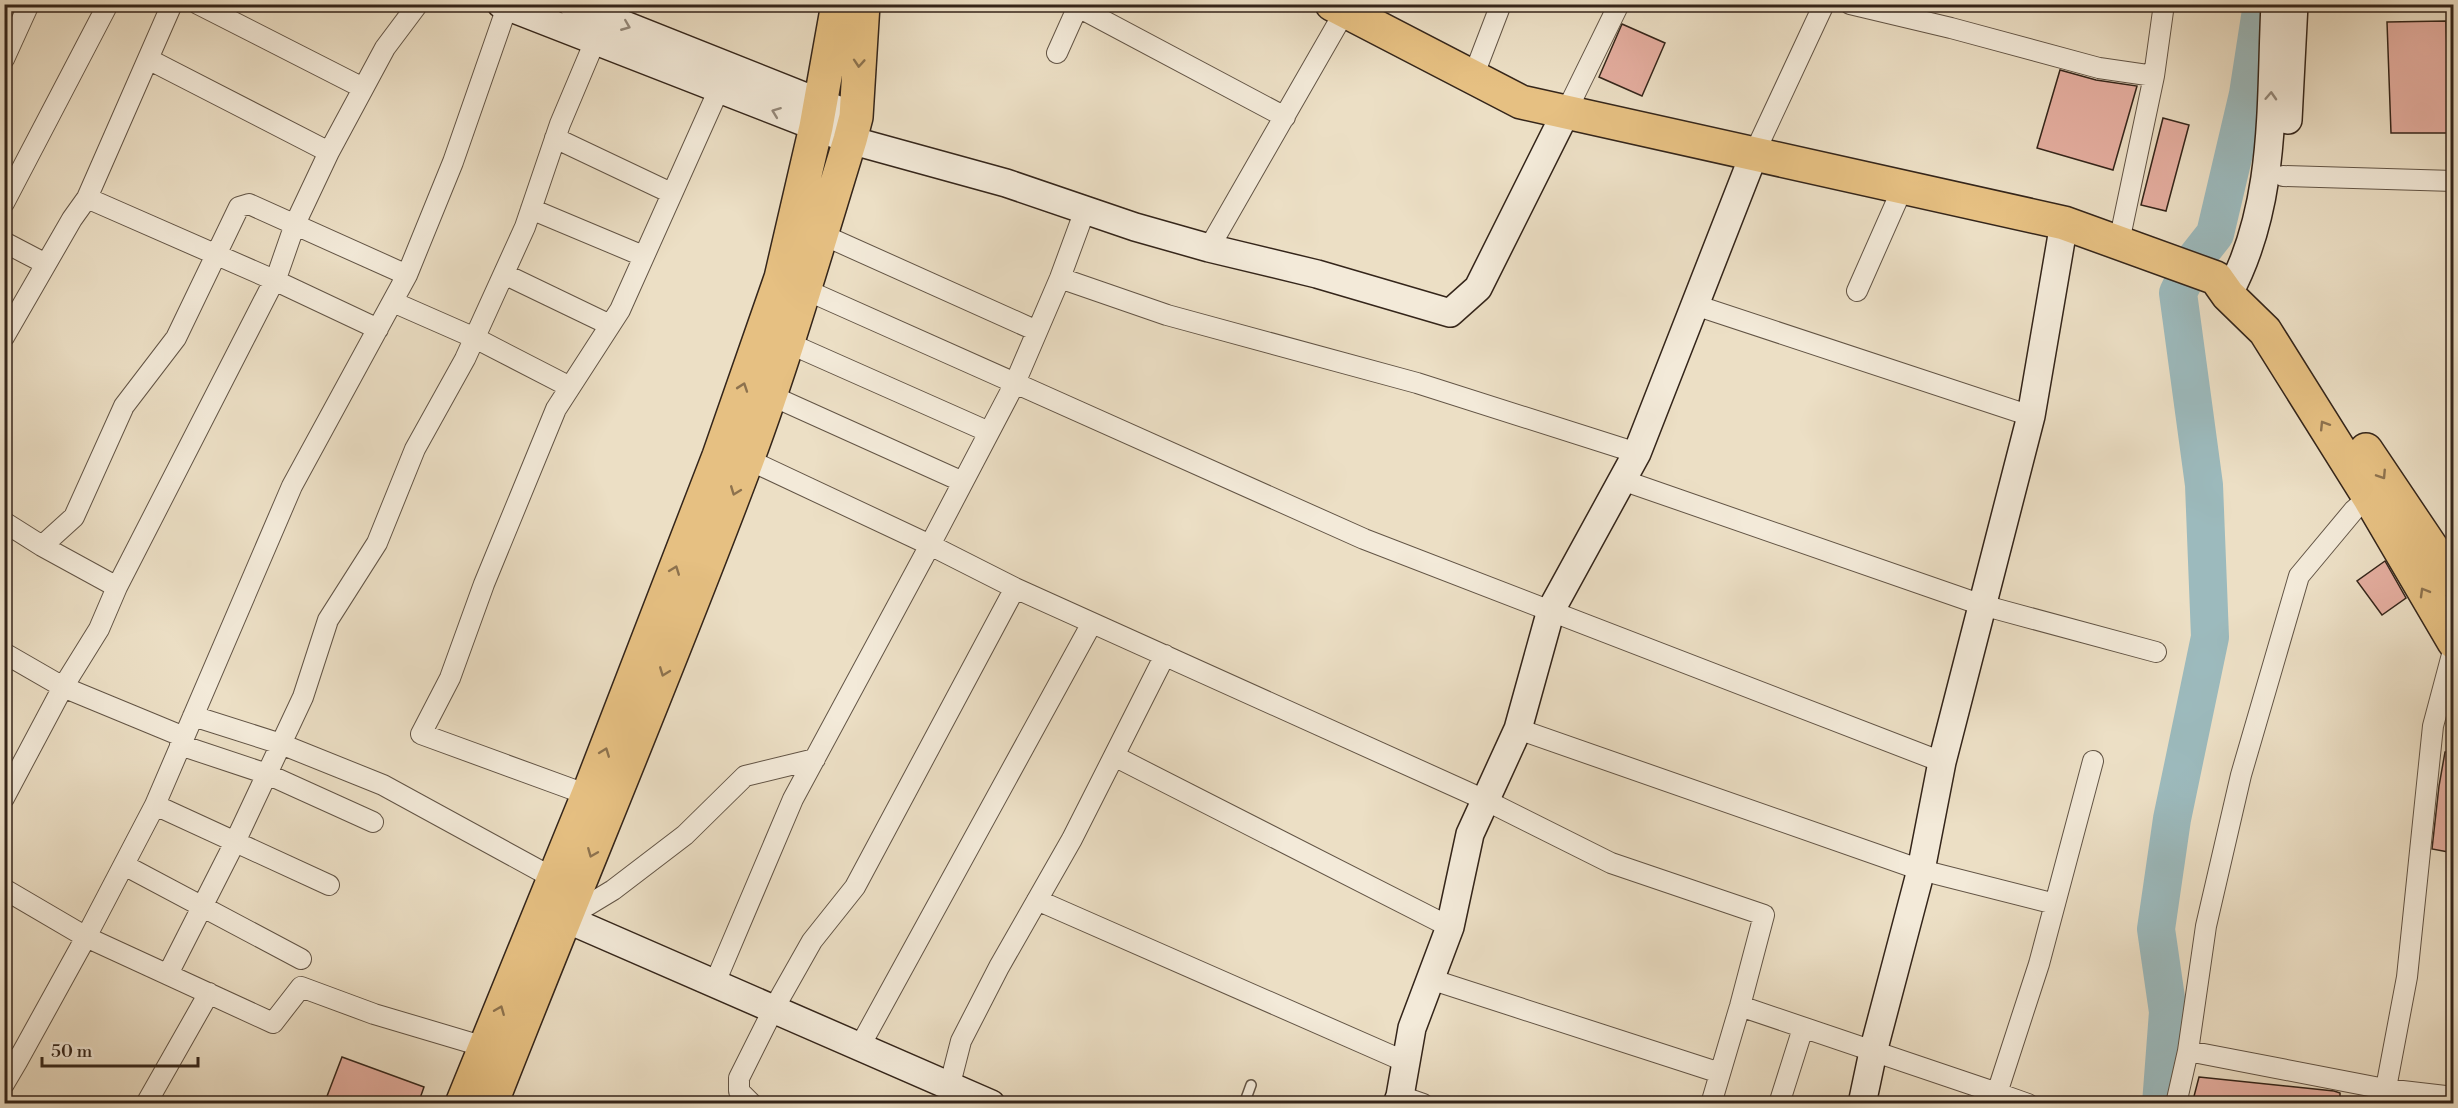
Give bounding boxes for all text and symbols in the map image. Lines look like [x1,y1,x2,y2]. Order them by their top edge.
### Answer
one-way arrow [620,19,631,31]
one-way arrow [853,58,866,67]
one-way arrow [2264,92,2277,101]
one-way arrow [772,106,782,119]
one-way arrow [736,382,748,393]
one-way arrow [2320,420,2331,431]
one-way arrow [2375,468,2386,479]
one-way arrow [730,484,742,495]
one-way arrow [668,565,680,576]
one-way arrow [2420,588,2431,598]
one-way arrow [659,666,671,677]
one-way arrow [598,747,610,758]
one-way arrow [587,847,599,858]
one-way arrow [493,1006,505,1017]
scale bar [42,1030,198,1068]
text: 50 m [51,1040,93,1063]

